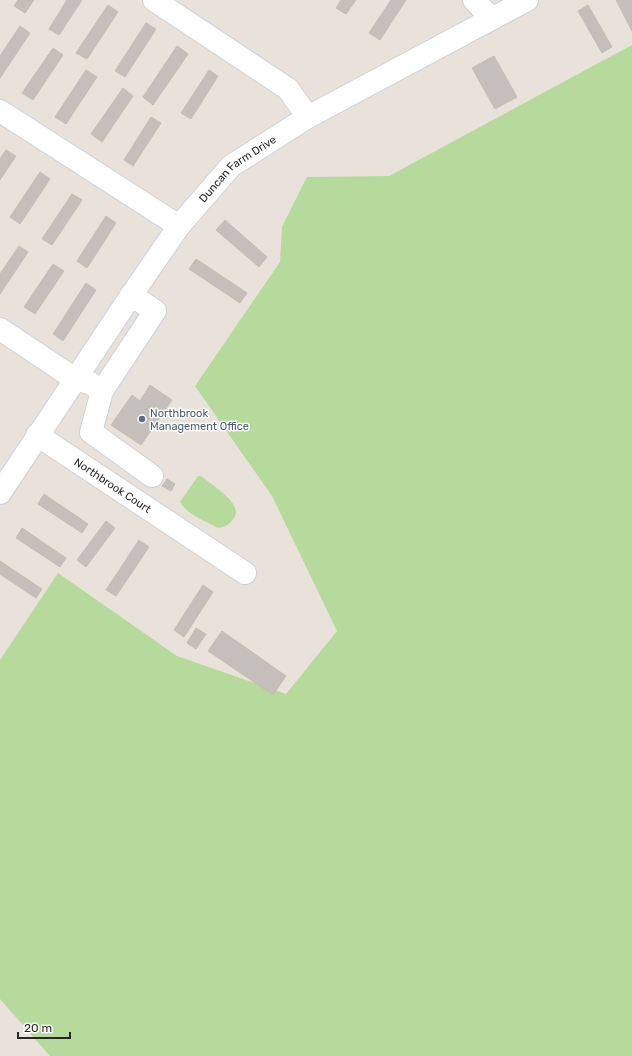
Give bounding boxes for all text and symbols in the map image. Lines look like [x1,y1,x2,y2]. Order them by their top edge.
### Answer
street label: Duncan Farm Drive [196,133,278,205]
place label: Northbrook Management Office [150,407,249,433]
marker: Northbrook Management Office [137,414,147,424]
street label: Northbrook Court [72,455,154,516]
scale bar [18,1014,70,1040]
text: 20 m [24,1021,52,1035]

